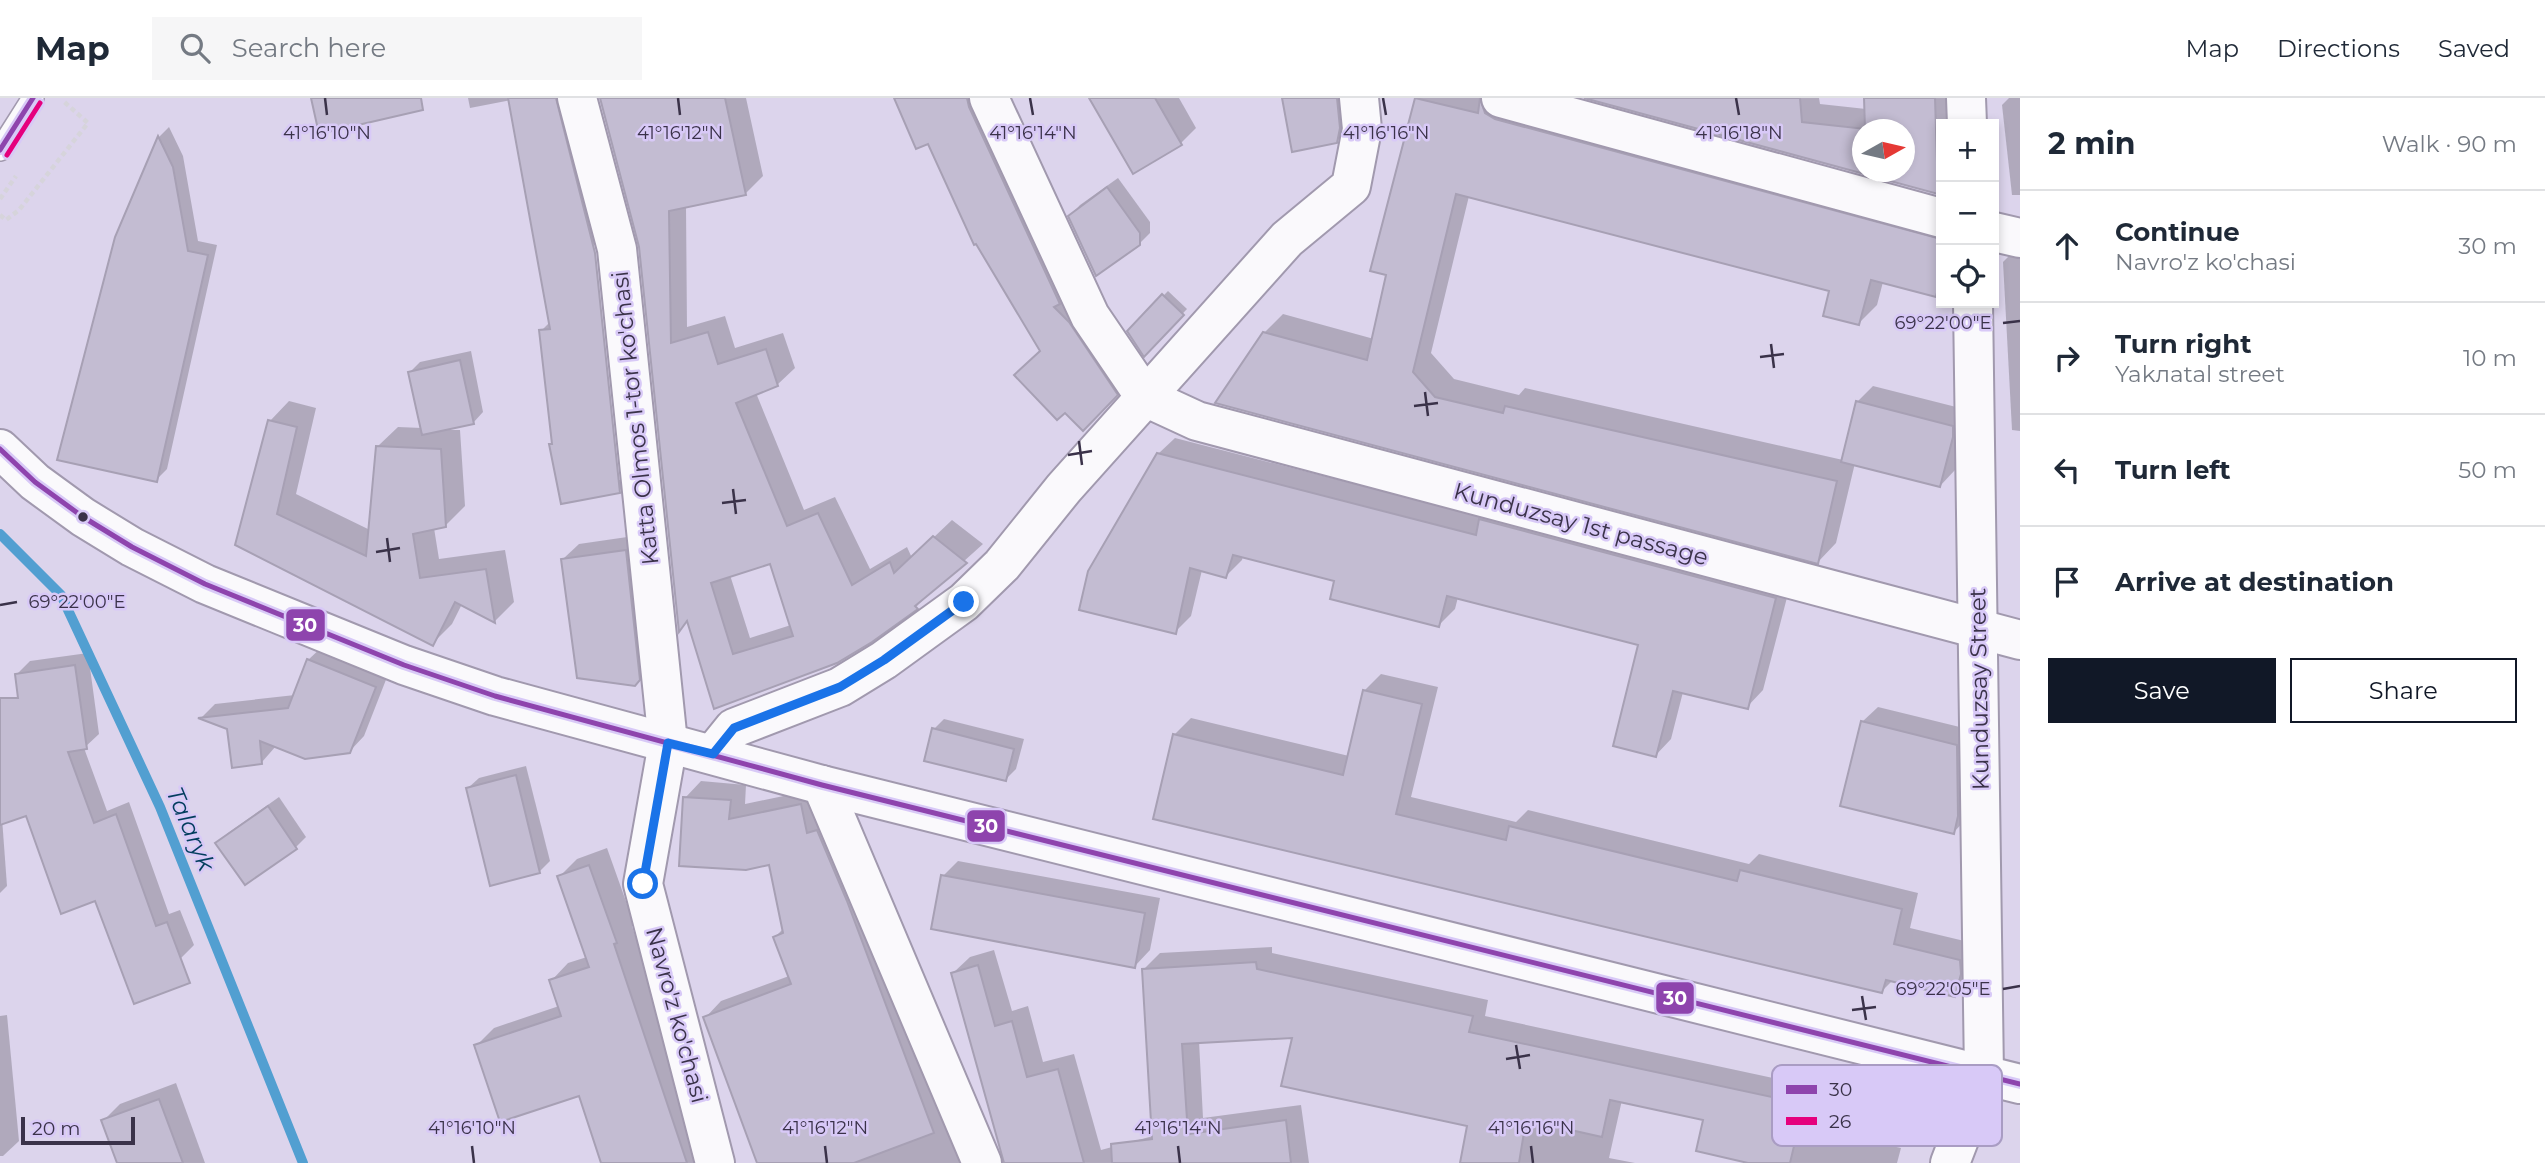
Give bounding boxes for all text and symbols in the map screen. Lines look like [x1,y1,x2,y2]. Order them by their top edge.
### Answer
search box [152,17,642,80]
text: Map [35,28,110,68]
icon: search [176,29,214,67]
text: Search here [232,32,386,64]
text: Map [2186,34,2239,63]
text: Directions [2277,34,2400,63]
text: Saved [2438,34,2510,63]
north arrow [1852,119,1915,182]
map controls [1936,119,1999,308]
button: + [1936,119,1999,182]
text: 41°16'10"N [283,122,371,144]
text: 41°16'12"N [637,122,723,144]
text: 41°16'14"N [989,122,1077,144]
text: 41°16'16"N [1343,122,1429,144]
text: 41°16'18"N [1695,122,1783,144]
text: 2 min [2048,125,2135,162]
text: Walk · 90 m [2382,130,2517,158]
button: − [1936,182,1999,245]
text: Continue [2115,216,2240,248]
icon: ahead [2048,227,2086,265]
text: 30 m [2458,232,2517,260]
button: locate [1936,245,1999,308]
text: Navro'z ko'chasi [2115,248,2296,276]
street label: Katta Olmos 1-tor ko'chasi [606,270,664,566]
text: 69°22'00"E [1895,312,1992,334]
text: Turn right [2115,328,2251,360]
icon: right [2048,339,2086,377]
text: 10 m [2463,344,2517,372]
text: Yakлatal street [2115,360,2285,388]
icon: left [2048,451,2086,489]
text: Turn left [2115,454,2231,486]
text: 50 m [2458,456,2517,484]
street label: Kunduzsay 1st passage [1451,477,1711,571]
unlabelled marker [76,510,90,524]
icon: arrive [2048,563,2086,601]
text: Arrive at destination [2115,566,2394,598]
route end [948,586,979,617]
street label: Kunduzsay Street [1963,588,1995,790]
text: 69°22'00"E [29,591,126,613]
line badge: 30 [285,608,326,642]
text: 30 [292,614,317,637]
button: Save [2048,658,2276,723]
button: Share [2290,658,2517,723]
water label: Talaryk [160,783,222,877]
line badge: 30 [966,809,1006,843]
text: 30 [973,815,998,838]
route start [627,868,658,899]
street label: Navro'z ko'chasi [640,924,714,1106]
text: 69°22'05"E [1895,978,1991,1000]
line badge: 30 [1655,981,1695,1015]
text: 30 [1662,987,1687,1010]
legend [1772,1065,2002,1146]
text: 30 [1829,1078,1852,1101]
text: 26 [1829,1110,1851,1133]
scale bar [21,1114,135,1146]
text: 20 m [32,1117,80,1140]
text: 41°16'10"N [428,1117,516,1139]
text: 41°16'12"N [782,1117,868,1139]
text: 41°16'14"N [1134,1117,1222,1139]
text: 41°16'16"N [1488,1117,1574,1139]

